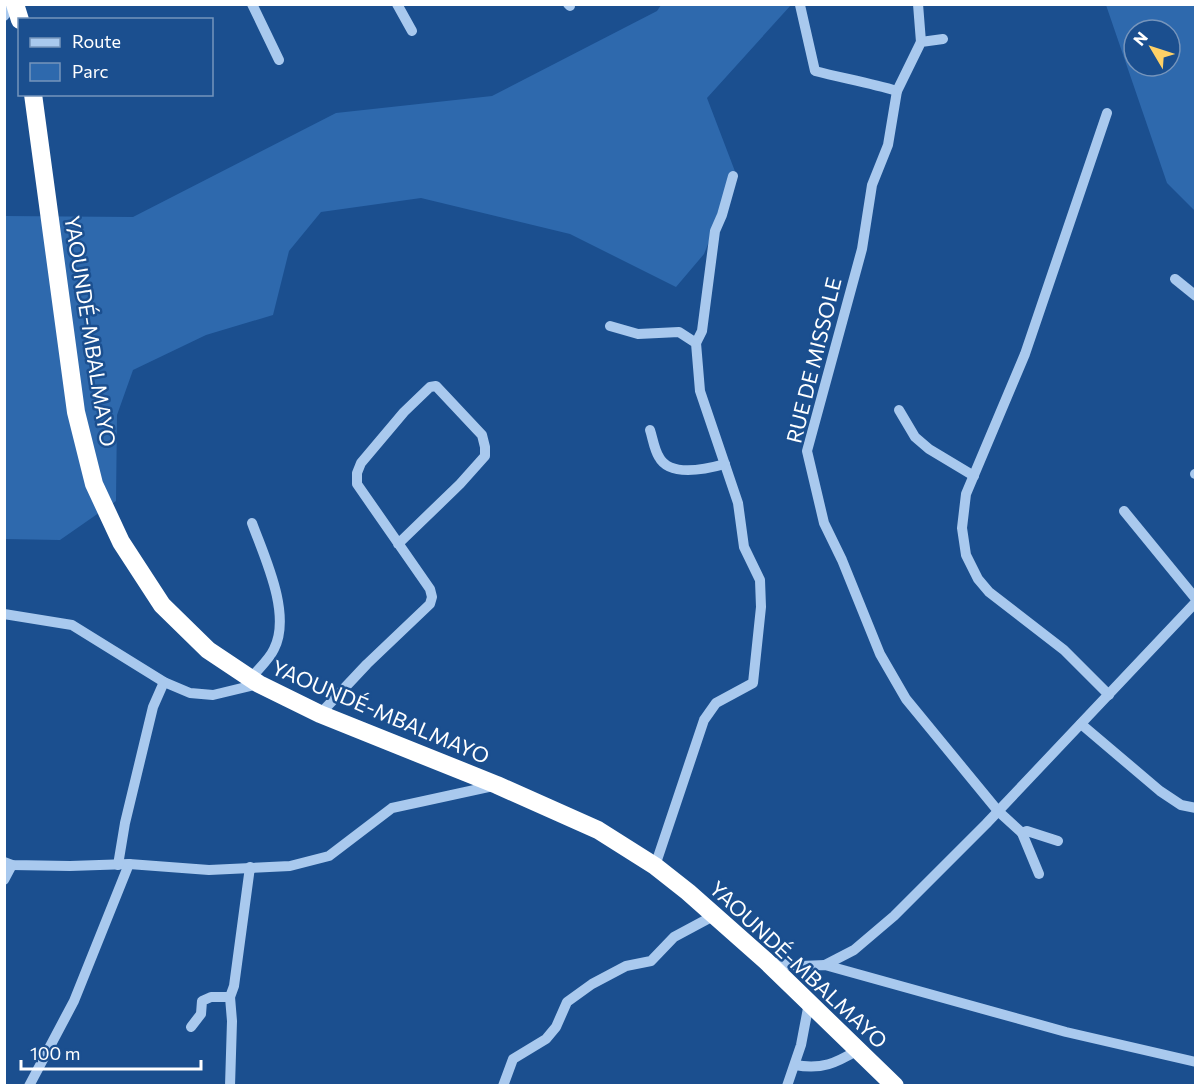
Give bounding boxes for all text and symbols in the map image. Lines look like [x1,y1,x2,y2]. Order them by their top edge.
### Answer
legend [18,18,213,96]
north arrow [1122,18,1182,78]
text: N [1129,28,1151,49]
text: Route [72,30,121,52]
text: Parc [72,60,109,82]
street label: YAOUNDÉ-MBALMAYO [60,214,122,448]
street label: RUE DE MISSOLE [780,275,846,445]
street label: YAOUNDÉ-MBALMAYO [269,654,493,768]
street label: YAOUNDÉ-MBALMAYO [705,875,893,1053]
scale bar [21,1033,201,1071]
text: 100 m [30,1042,80,1064]

